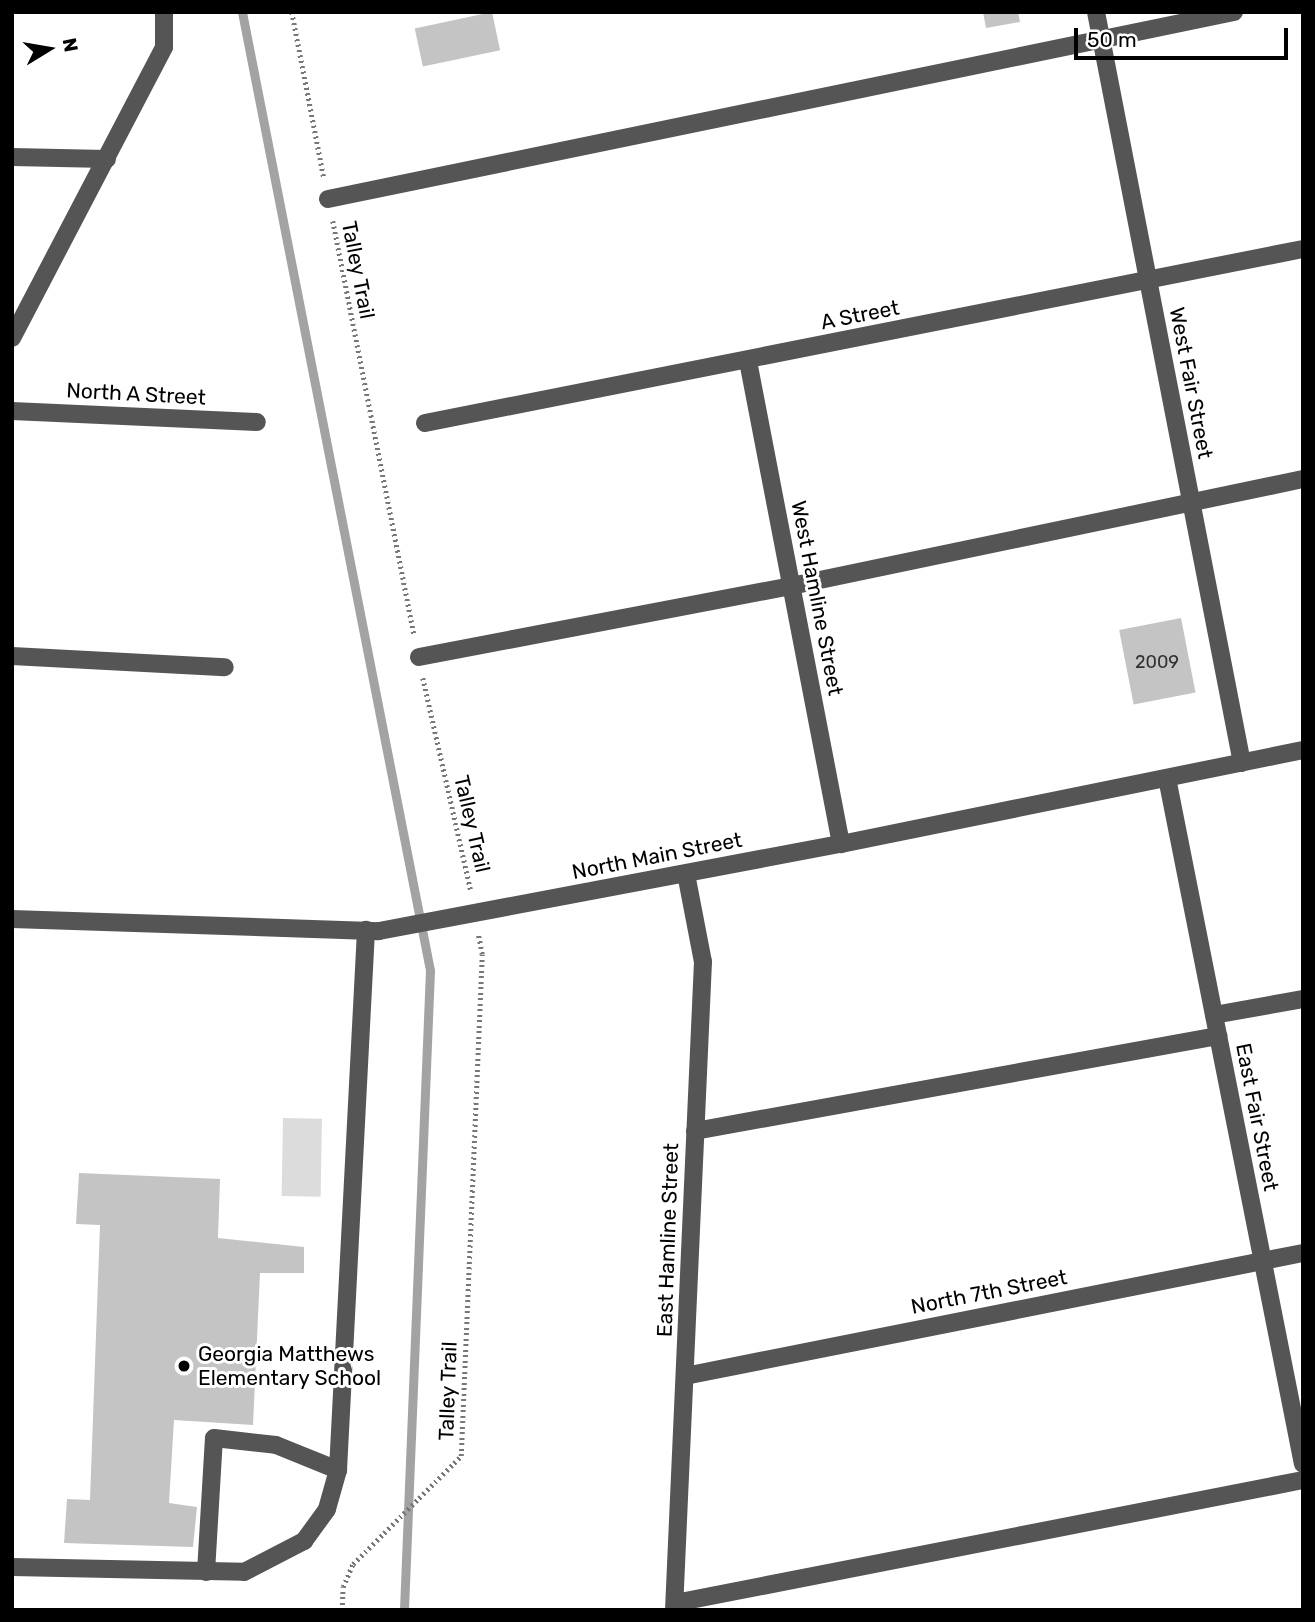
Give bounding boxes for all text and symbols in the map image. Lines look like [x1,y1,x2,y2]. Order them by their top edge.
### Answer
north arrow [14,14,84,84]
scale bar [1077,14,1290,58]
text: 50 m [1087,27,1137,52]
text: N [58,36,83,54]
street label: Talley Trail [336,218,380,322]
street label: A Street [818,295,902,335]
street label: West Fair Street [1164,305,1218,461]
street label: North A Street [65,378,207,410]
street label: West Hamline Street [786,498,848,698]
house number: 2009 [1135,651,1179,673]
street label: Talley Trail [448,772,496,876]
street label: North Main Street [570,827,744,885]
street label: East Fair Street [1230,1041,1284,1193]
street label: East Hamline Street [652,1143,684,1337]
street label: North 7th Street [909,1265,1069,1319]
place label: Georgia Matthews Elementary School [198,1341,382,1391]
street label: Talley Trail [434,1341,462,1441]
marker: Georgia Matthews Elementary School [176,1358,192,1374]

